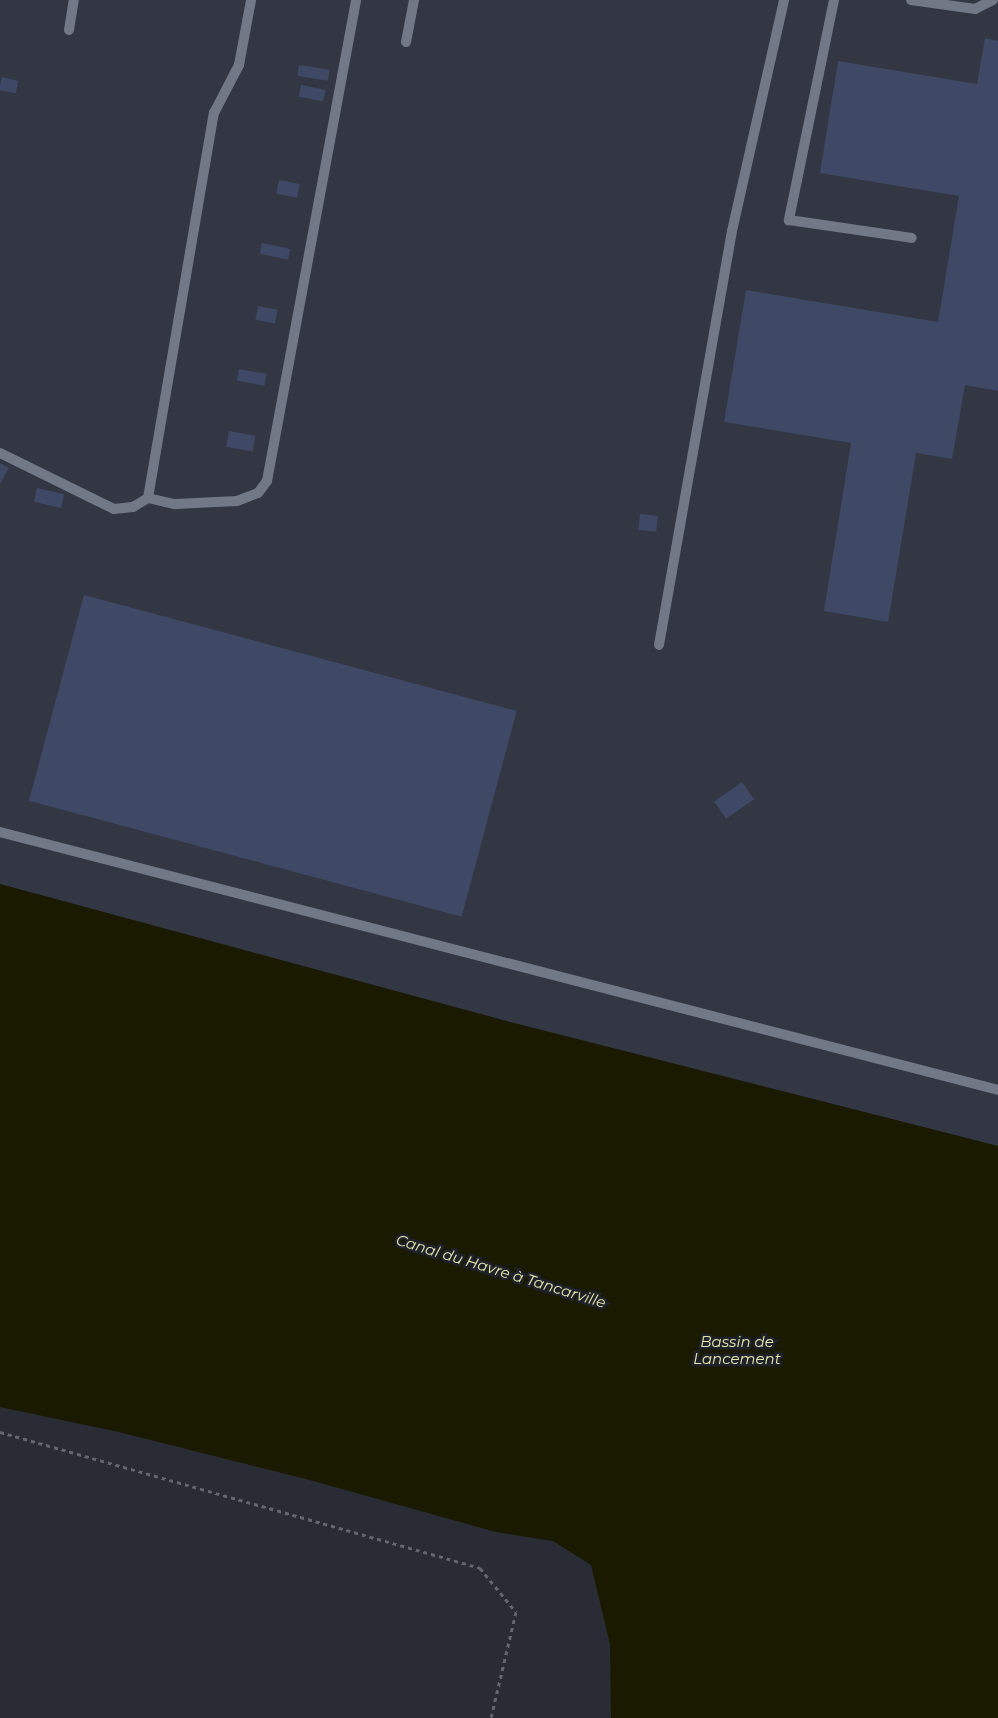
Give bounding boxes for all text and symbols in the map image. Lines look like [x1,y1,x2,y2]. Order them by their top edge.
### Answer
water label: Canal du Havre à Tancarville [394,1230,608,1312]
water label: Bassin de Lancement [693,1332,781,1367]

